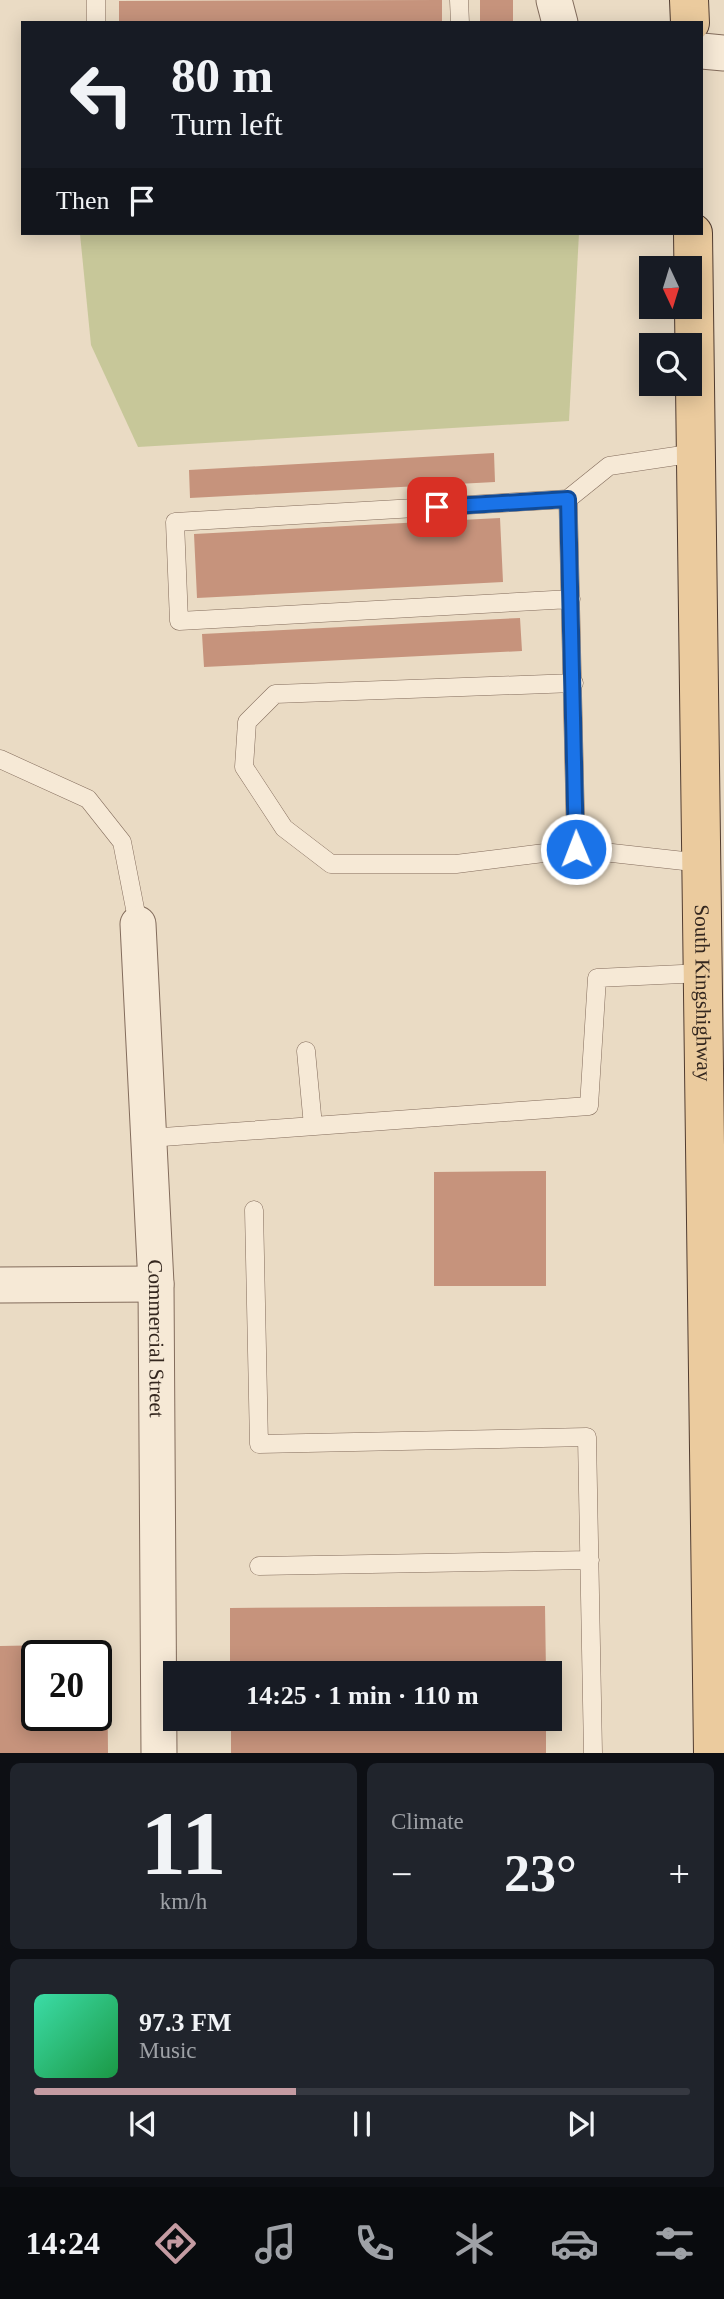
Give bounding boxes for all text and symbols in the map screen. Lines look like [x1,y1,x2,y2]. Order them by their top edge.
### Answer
text: 80 m [171,48,273,103]
icon: left [56,49,147,140]
text: Turn left [171,106,283,142]
icon: arrive [123,182,161,220]
text: Then [56,186,109,215]
north arrow [639,256,702,318]
map controls [639,256,702,396]
button: search [639,333,702,396]
pin [407,477,467,537]
icon: arrive [418,488,456,526]
position arrow [539,812,613,886]
street label: South Kingshighway [690,904,716,1082]
street label: Commercial Street [143,1259,169,1418]
speed limit sign: 20 [21,1640,112,1731]
text: 14:25 · 1 min · 110 m [246,1681,479,1710]
text: 11 [141,1793,226,1894]
text: Climate [391,1809,464,1834]
text: 23° [504,1845,577,1902]
text: − [391,1853,412,1895]
text: + [669,1853,690,1895]
text: km/h [160,1889,207,1914]
text: 97.3 FM [139,2008,231,2037]
text: Music [139,2038,197,2063]
icon: previous [124,2105,162,2143]
icon: pause [343,2105,381,2143]
icon: next [562,2105,600,2143]
icon: directions [151,2219,200,2268]
icon: music [251,2219,300,2268]
icon: phone [350,2219,399,2268]
icon: climate [450,2219,499,2268]
icon: car [550,2219,599,2268]
icon: filters [650,2219,699,2268]
text: 14:24 [25,2225,100,2261]

